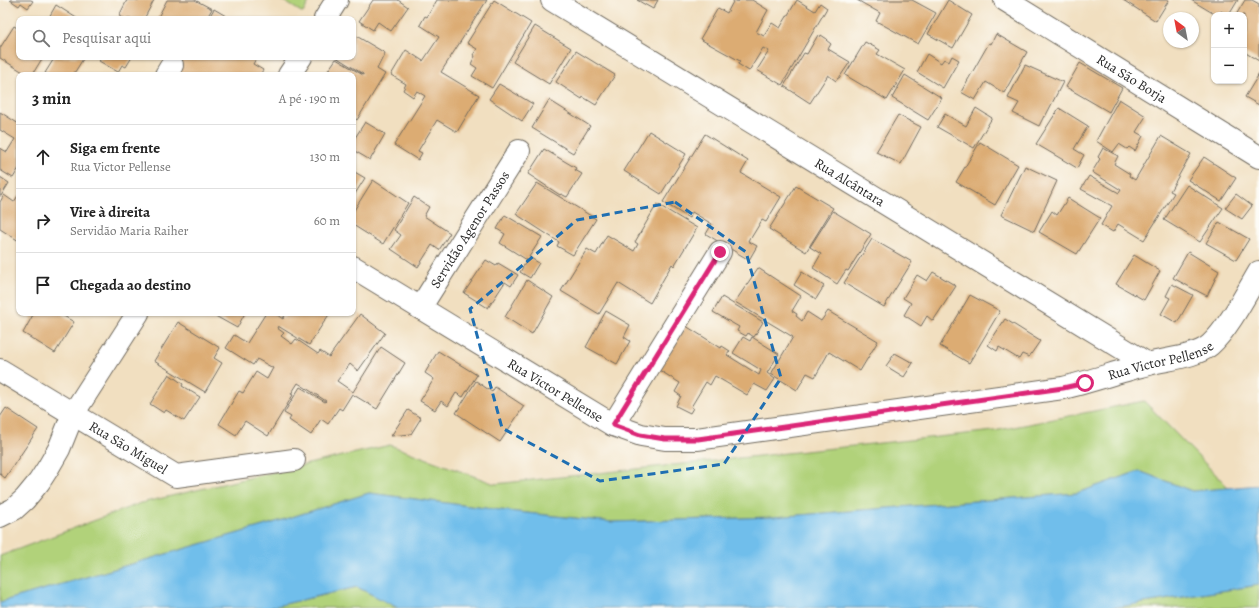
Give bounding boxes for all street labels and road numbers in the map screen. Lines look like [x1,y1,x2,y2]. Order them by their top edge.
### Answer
street label: Rua São Borja [1093,49,1171,107]
street label: Rua Alcântara [811,153,889,211]
street label: Servidão Agenor Passos [426,167,514,292]
street label: Rua Victor Pellense [1105,336,1217,384]
street label: Rua Victor Pellense [504,354,607,426]
street label: Rua São Miguel [86,416,172,479]

